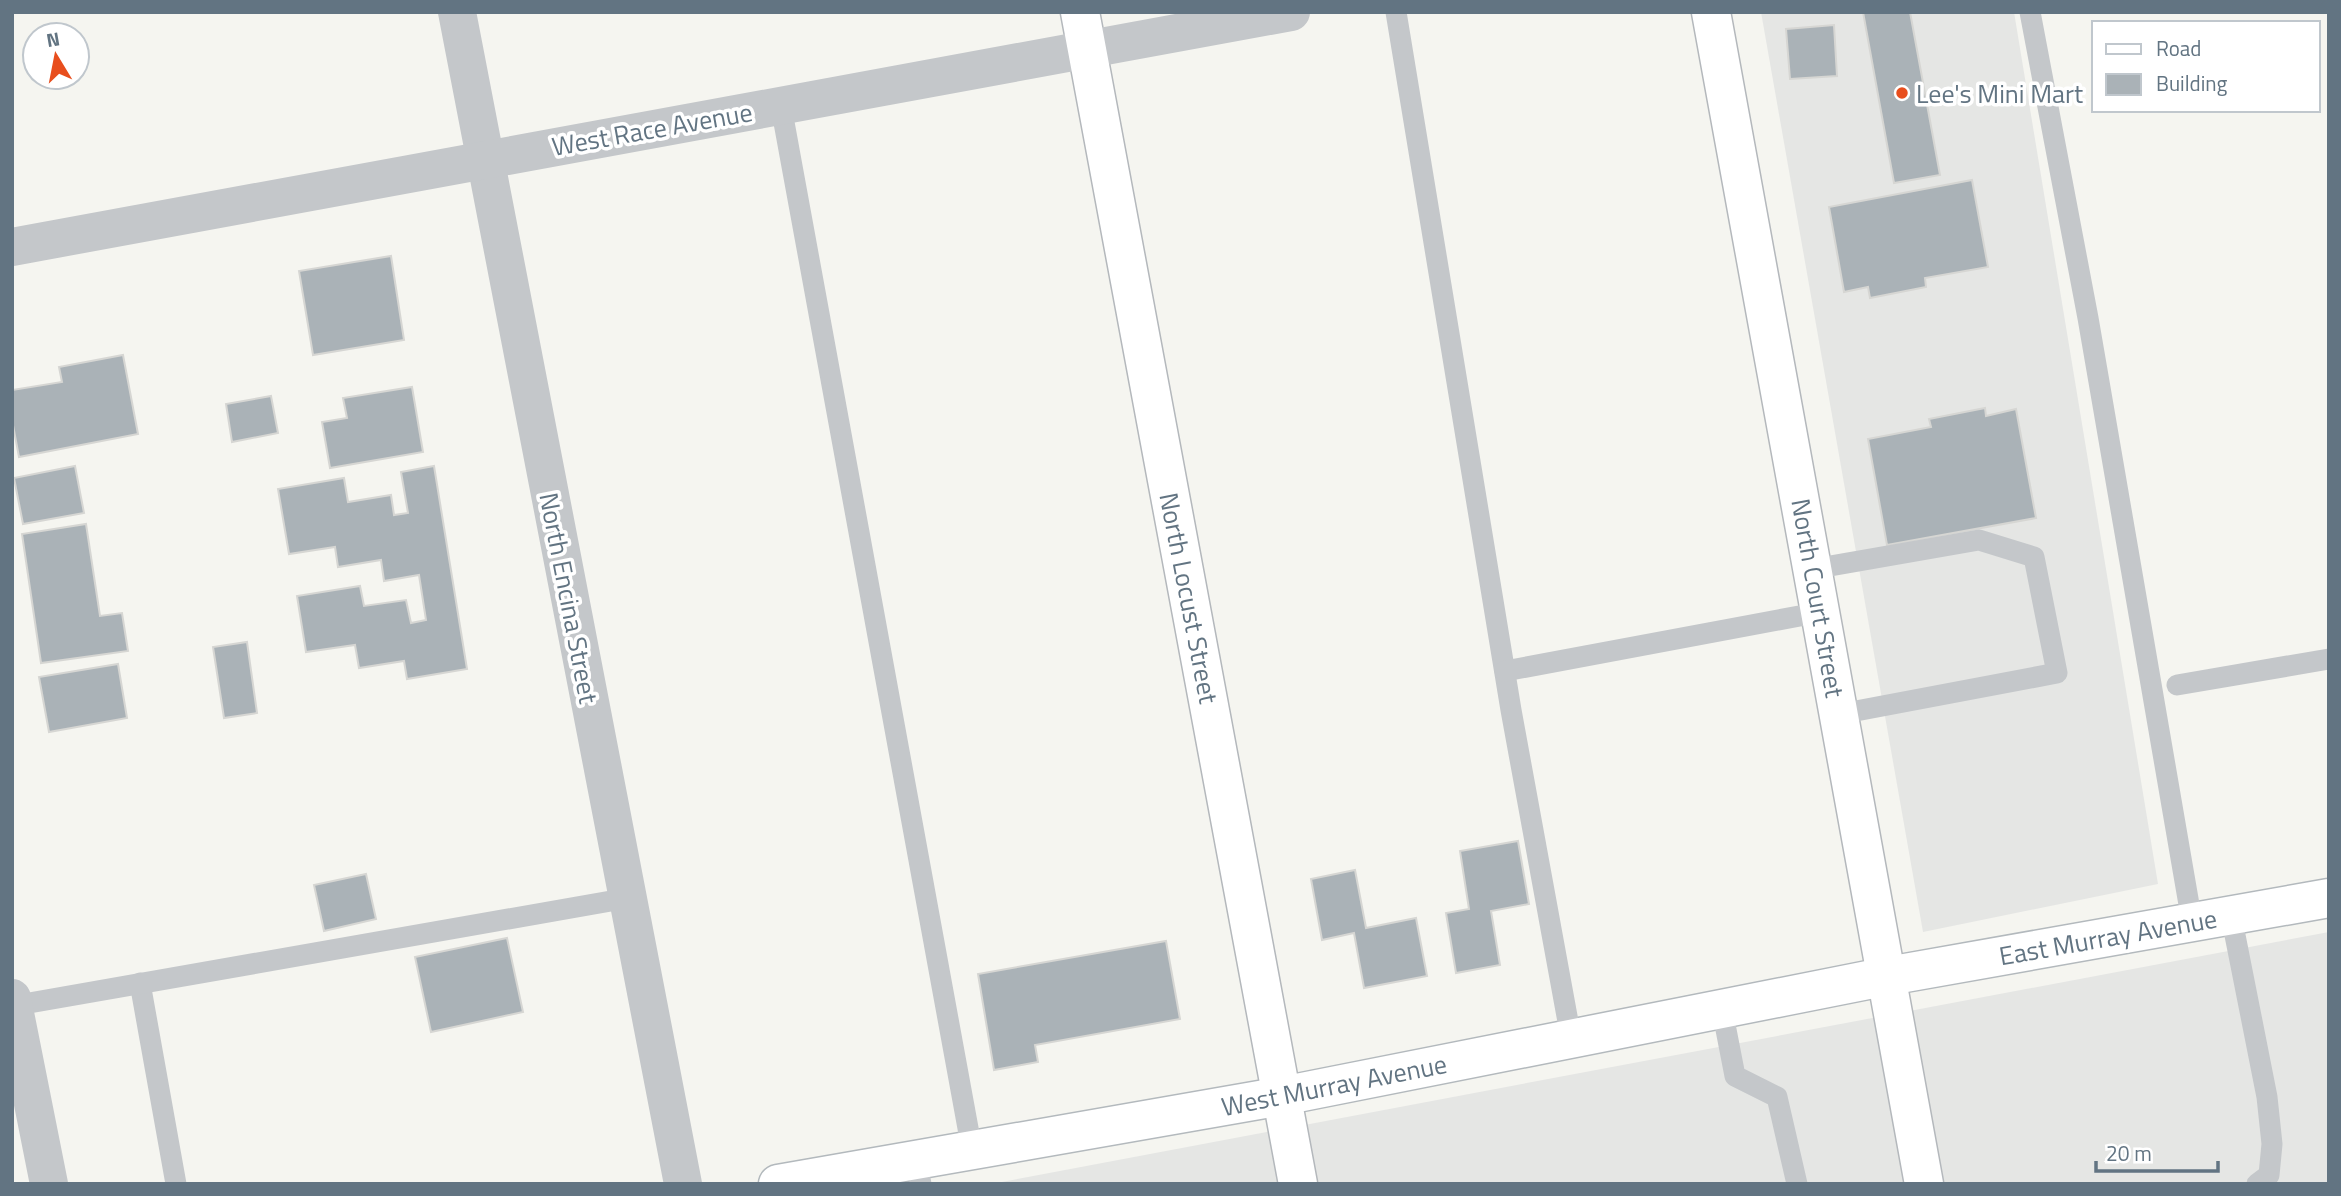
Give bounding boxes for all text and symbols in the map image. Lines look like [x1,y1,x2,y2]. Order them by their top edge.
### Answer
north arrow [21,21,91,91]
legend [2092,21,2320,112]
text: N [44,23,62,54]
text: Road [2156,32,2201,64]
text: Building [2156,67,2228,99]
place label: Lee's Mini Mart [1916,74,2083,113]
marker: Lee's Mini Mart [1894,85,1910,101]
street label: West Race Avenue [549,92,755,166]
street label: North Encina Street [529,489,609,707]
street label: North Locust Street [1149,489,1229,707]
street label: North Court Street [1781,496,1855,700]
street label: East Murray Avenue [1996,899,2220,975]
street label: West Murray Avenue [1218,1044,1450,1126]
scale bar [2096,1130,2218,1174]
text: 20 m [2106,1137,2152,1169]

